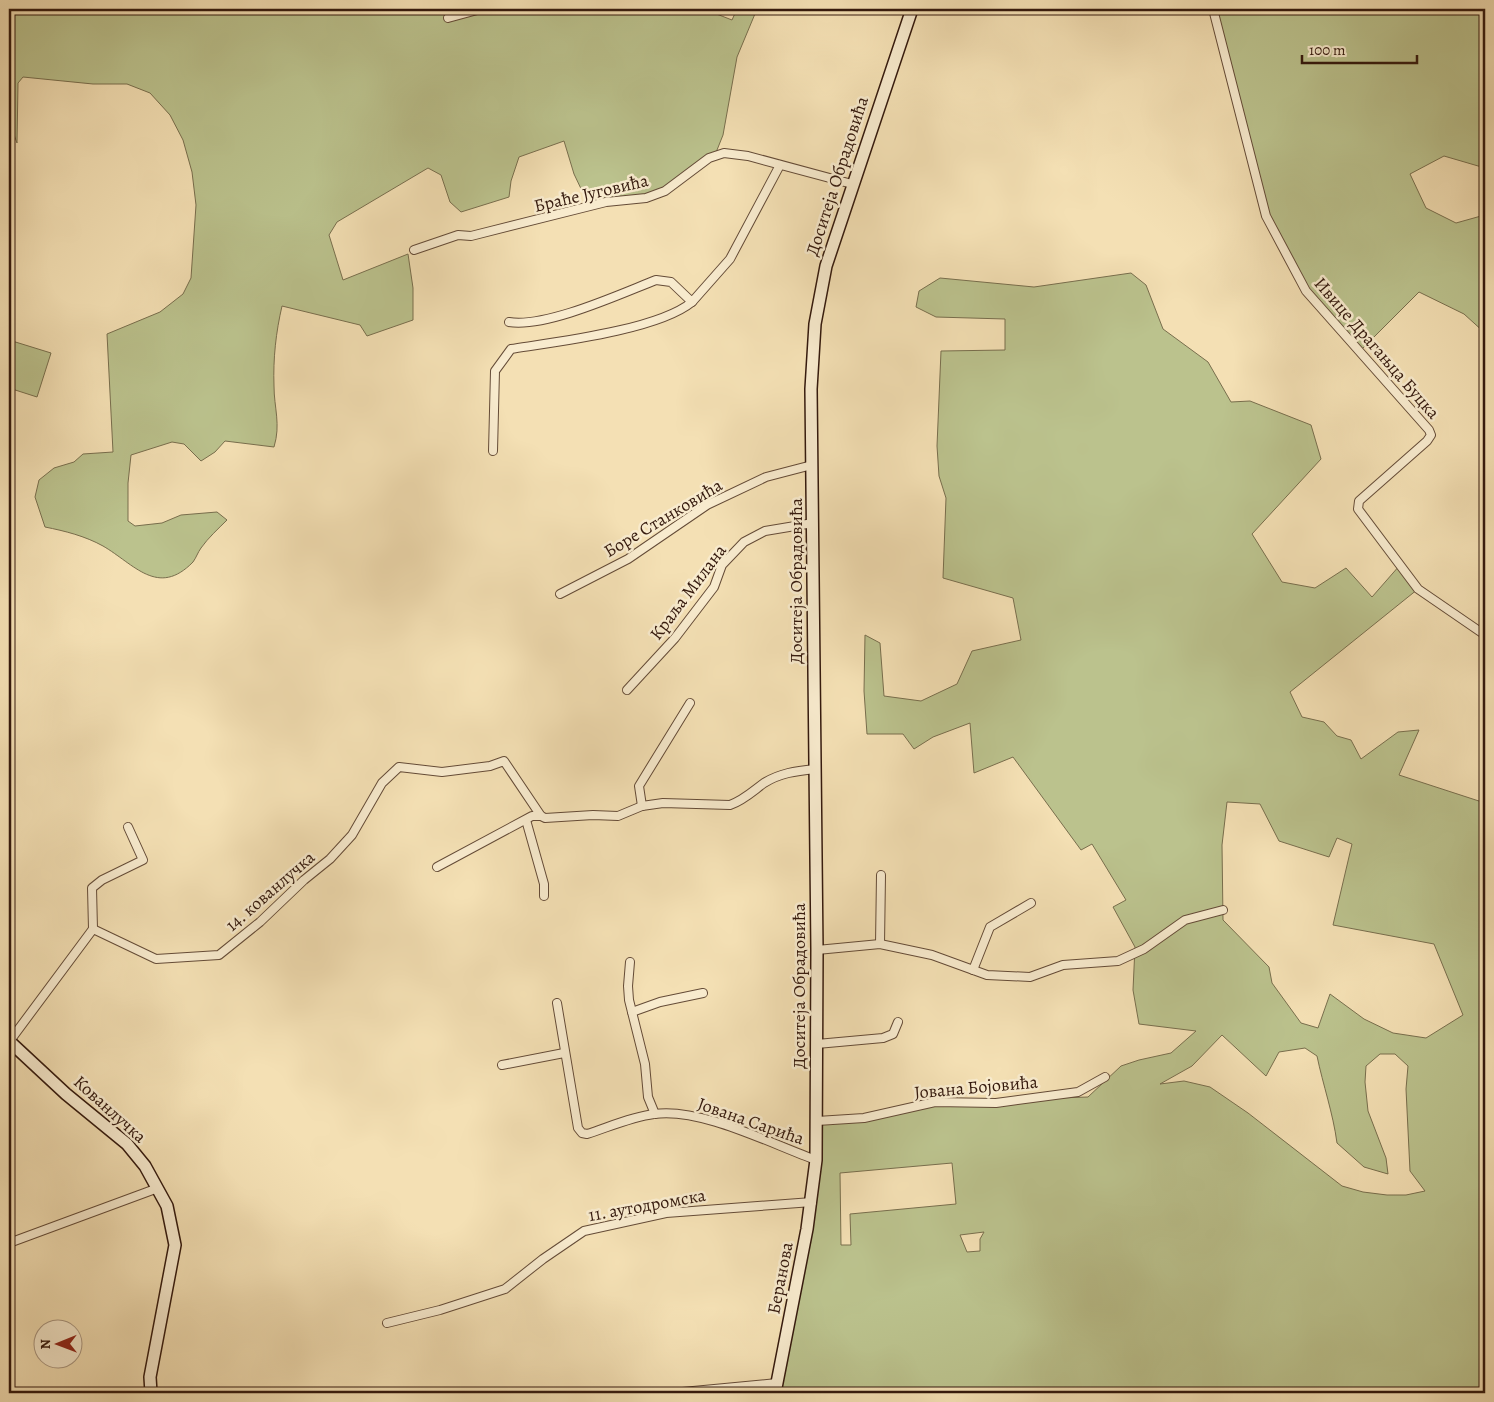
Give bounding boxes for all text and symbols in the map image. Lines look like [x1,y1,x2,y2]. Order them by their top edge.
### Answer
scale bar [1302,32,1416,64]
text: 100 m [1309,40,1346,60]
street label: Доситеја Обрадовића [800,93,874,259]
street label: Браће Југовића [531,168,651,218]
street label: Ивице Драгањца Буцка [1309,272,1446,425]
street label: Боре Станковића [599,473,727,563]
street label: Доситеја Обрадовића [784,497,808,664]
street label: Краља Милана [644,539,732,645]
street label: 14. кованлучка [220,845,320,937]
street label: Доситеја Обрадовића [787,902,811,1069]
street label: Кованлучка [68,1070,152,1149]
street label: Јована Бојовића [913,1070,1039,1104]
street label: Јована Сарића [695,1092,808,1151]
street label: 11. аутодромска [586,1183,708,1227]
street label: Беранова [761,1239,799,1316]
north arrow [32,1320,82,1370]
text: N [36,1339,55,1349]

